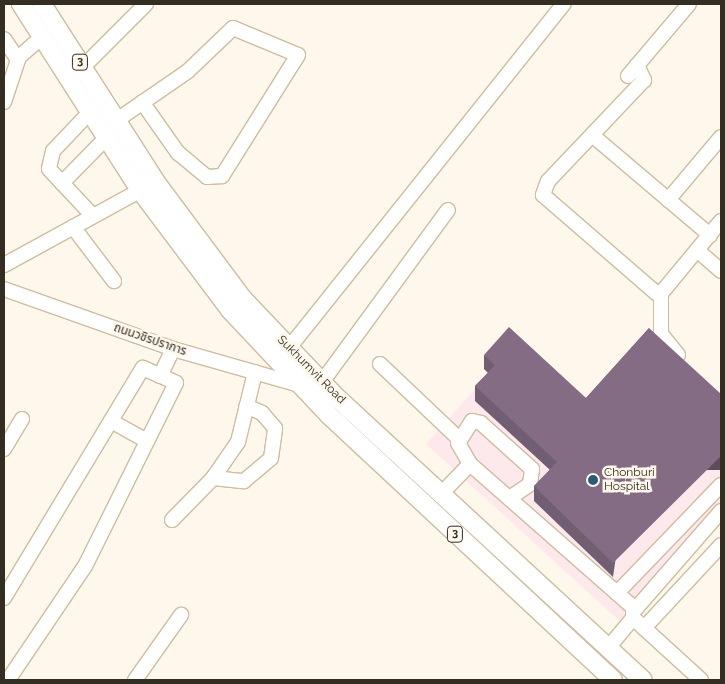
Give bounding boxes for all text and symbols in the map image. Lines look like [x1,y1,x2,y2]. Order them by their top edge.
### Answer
road number: 3 [71,54,89,70]
street label: ถนนวชิรปราการ [112,321,188,359]
street label: Sukhumvit Road [274,333,348,407]
place label: Chonburi Hospital [604,466,655,494]
marker: Chonburi Hospital [586,473,600,487]
road number: 3 [446,526,464,542]

